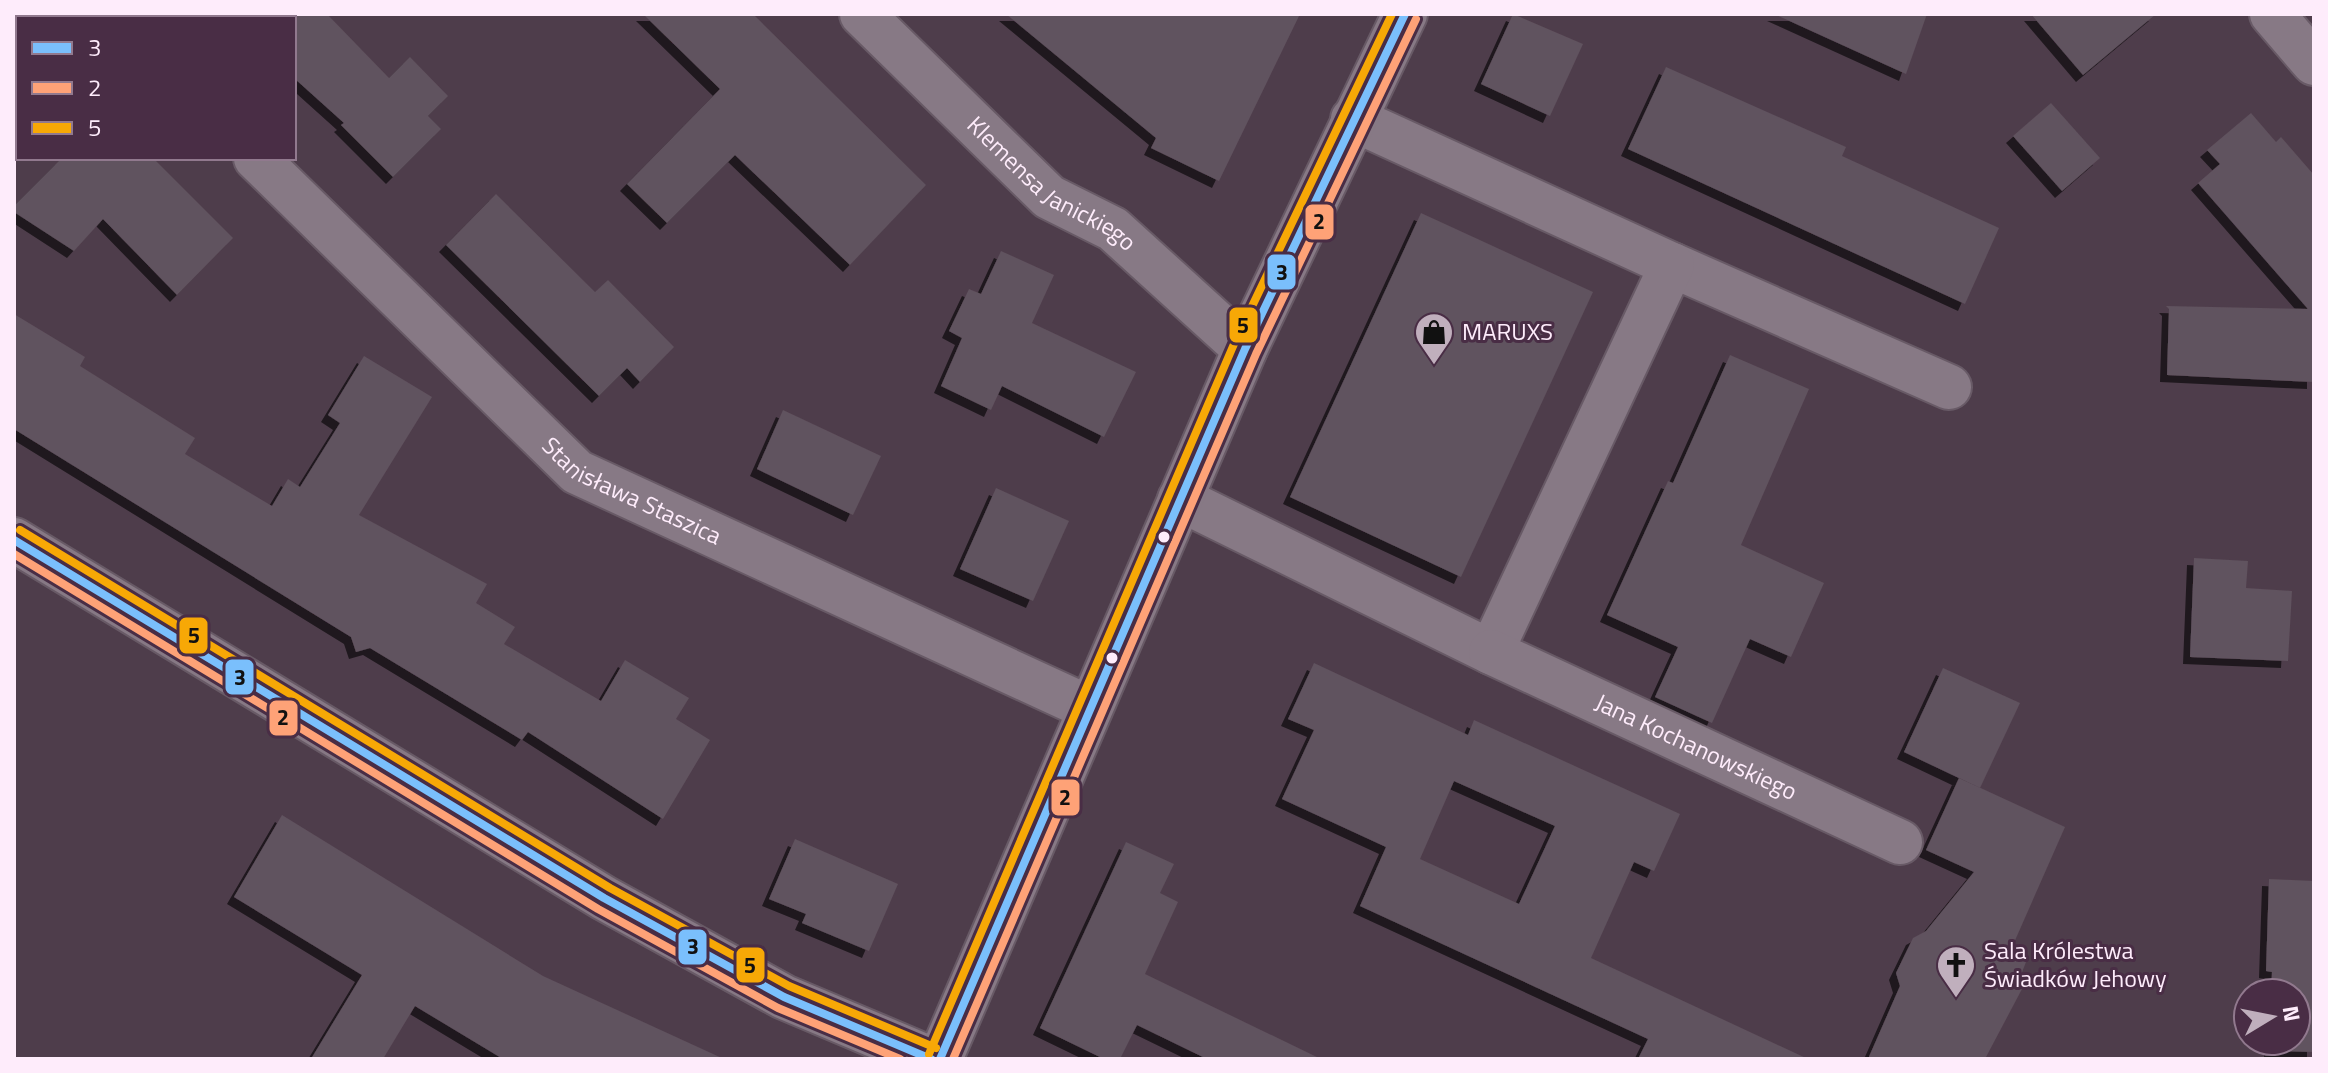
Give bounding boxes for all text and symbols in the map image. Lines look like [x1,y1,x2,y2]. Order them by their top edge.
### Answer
legend [16,16,296,160]
text: 3 [88,29,101,65]
text: 2 [88,69,101,105]
street label: Klemensa Janickiego [959,107,1145,259]
text: 5 [88,109,101,145]
line badge: 2 [1304,203,1335,241]
text: 2 [1313,204,1325,238]
line badge: 3 [1266,253,1297,291]
text: 3 [1276,255,1288,289]
line badge: 5 [1228,306,1259,344]
text: 5 [1237,308,1249,342]
shop icon: MARUXS [1413,311,1455,366]
place label: MARUXS [1462,313,1553,349]
street label: Stanisława Staszica [534,428,728,553]
unlabelled marker [1156,529,1172,545]
line badge: 5 [178,616,209,655]
text: 5 [188,618,200,652]
unlabelled marker [1104,650,1120,666]
line badge: 3 [224,658,255,696]
text: 3 [234,660,246,694]
street label: Jana Kochanowskiego [1589,684,1803,809]
line badge: 2 [268,699,299,737]
text: 2 [277,700,289,734]
line badge: 2 [1050,778,1081,817]
text: 2 [1059,780,1071,814]
line badge: 3 [677,928,708,966]
text: 3 [687,929,699,963]
place label: Sala Królestwa Świadków Jehowy [1984,932,2167,996]
church icon: Sala Królestwa Świadków Jehowy [1935,944,1977,999]
line badge: 5 [735,946,766,984]
text: 5 [744,948,756,982]
north arrow [2232,977,2312,1057]
text: N [2274,1003,2310,1024]

